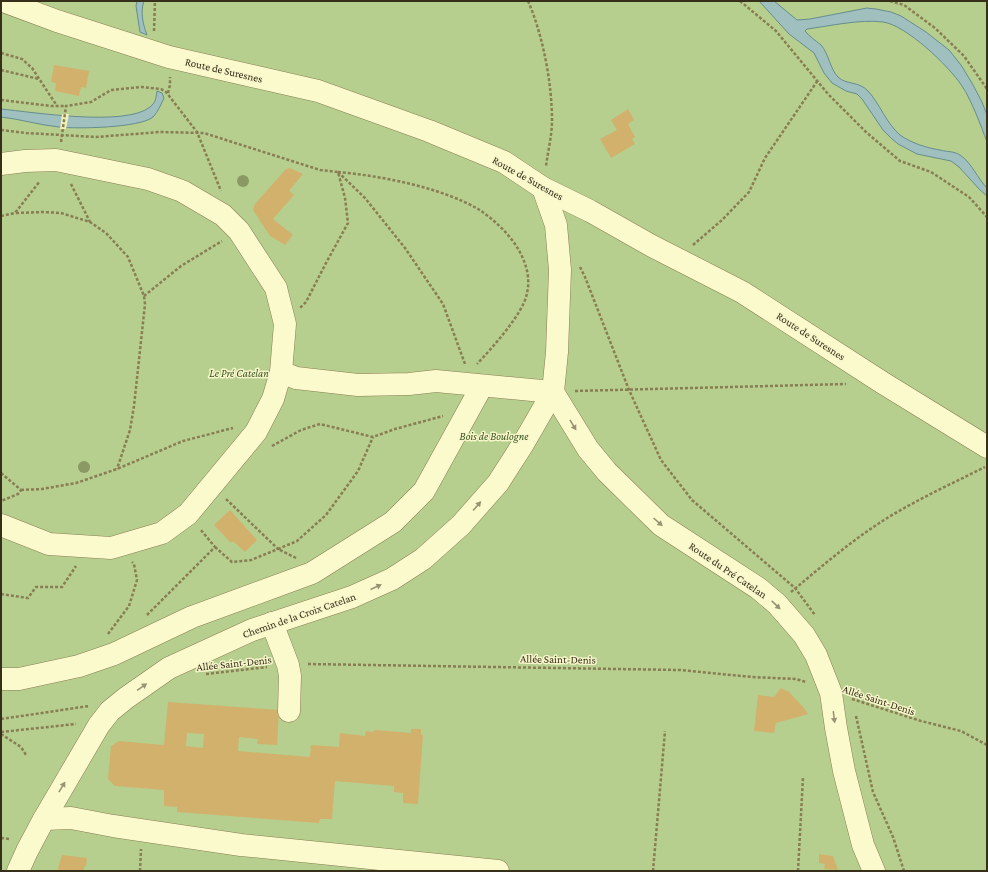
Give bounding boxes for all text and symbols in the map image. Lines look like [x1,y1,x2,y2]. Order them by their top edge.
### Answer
street label: Route de Suresnes [184,55,264,85]
street label: Route de Suresnes [490,154,566,202]
street label: Route de Suresnes [774,309,848,363]
park label: Le Pré Catelan [209,367,269,379]
one-way arrow [570,419,577,431]
park label: Bois de Boulogne [460,430,529,443]
one-way arrow [473,501,482,512]
one-way arrow [653,518,664,527]
street label: Route du Pré Catelan [687,539,769,601]
one-way arrow [371,583,383,589]
street label: Chemin de la Croix Catelan [241,590,357,640]
one-way arrow [771,600,781,609]
street label: Allée Saint-Denis [520,652,596,666]
street label: Allée Saint-Denis [196,653,272,673]
one-way arrow [137,683,147,691]
street label: Allée Saint-Denis [841,683,917,717]
one-way arrow [831,711,837,723]
one-way arrow [59,781,66,793]

